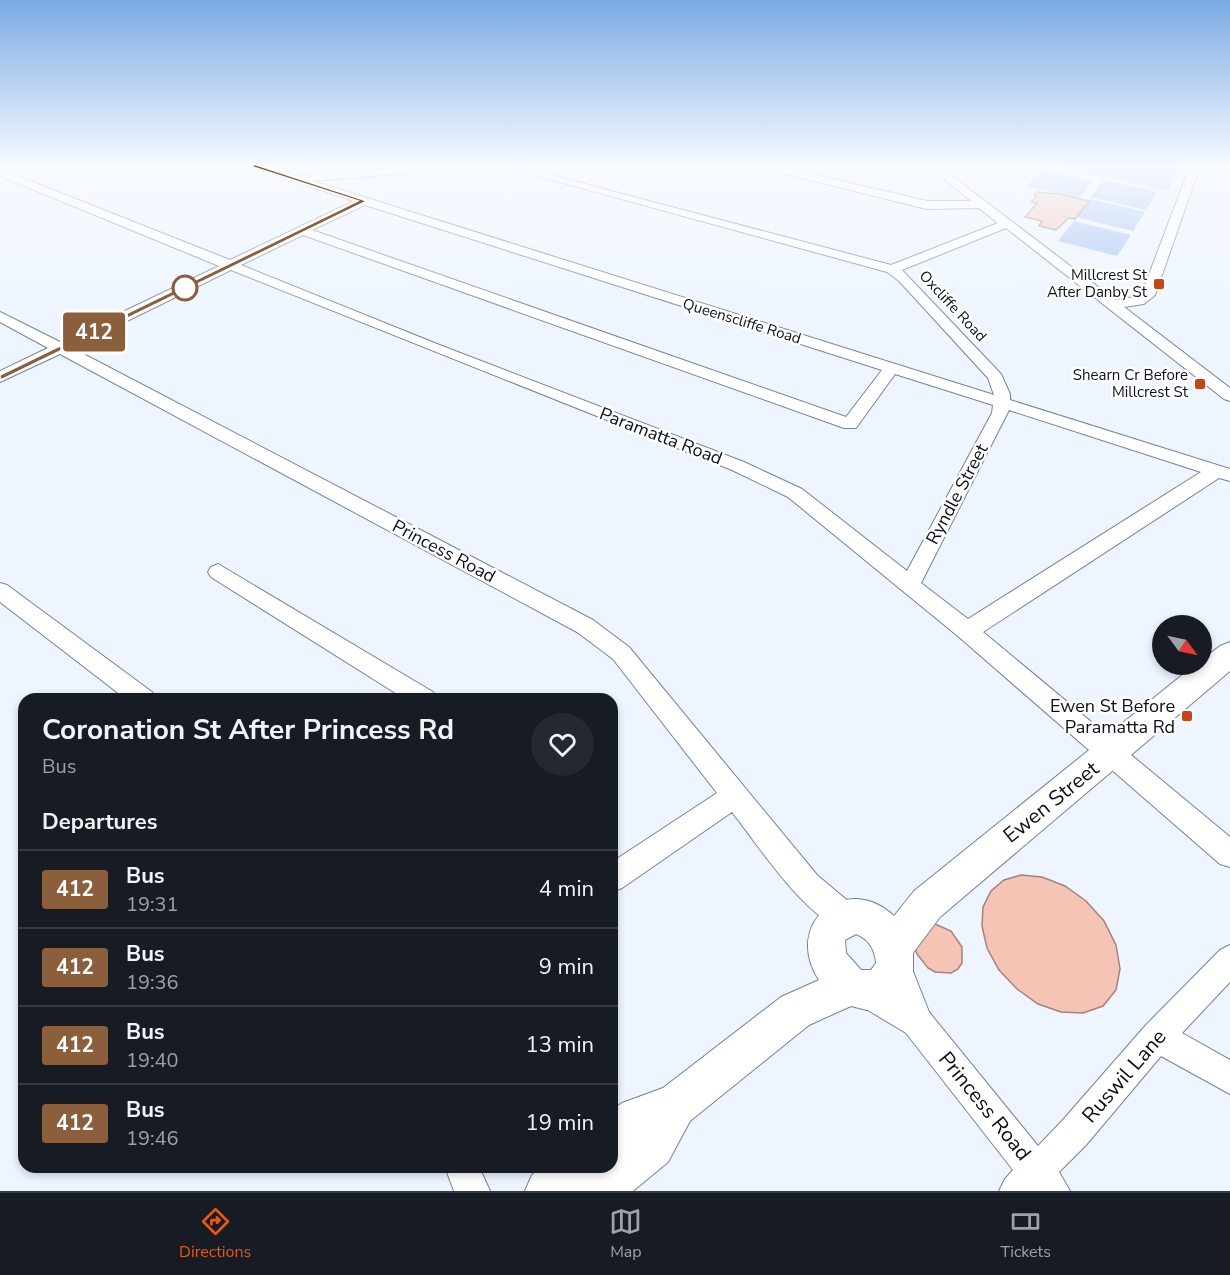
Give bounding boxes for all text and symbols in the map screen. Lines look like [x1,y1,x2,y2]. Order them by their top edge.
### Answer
place label: Millcrest St After Danby St [1047,265,1148,302]
street label: Oxcliffe Road [915,266,991,346]
unlabelled marker [172,275,198,301]
marker: Millcrest St After Danby St [1152,277,1166,291]
street label: Queenscliffe Road [680,293,804,349]
line badge: 412 [60,312,128,352]
text: 412 [75,318,113,346]
place label: Shearn Cr Before Millcrest St [1073,365,1189,402]
marker: Shearn Cr Before Millcrest St [1193,377,1207,391]
street label: Paramatta Road [596,402,726,470]
street label: Ryndle Street [920,439,994,548]
street label: Princess Road [388,514,500,588]
north arrow [1152,615,1212,675]
map controls [1152,615,1212,675]
place label: Ewen St Before Paramatta Rd [1050,694,1175,739]
marker: Ewen St Before Paramatta Rd [1180,709,1194,723]
text: Coronation St After Princess Rd [42,711,454,749]
button: heart [531,713,594,776]
text: Bus [42,753,76,780]
street label: Ewen Street [997,754,1105,849]
text: Departures [42,807,157,837]
text: Bus [126,861,165,891]
text: 4 min [539,874,594,904]
text: 412 [56,875,94,903]
text: 19:31 [126,891,179,918]
text: Bus [126,939,165,969]
text: 9 min [539,952,594,982]
text: 412 [56,953,94,981]
text: 19:36 [126,969,179,996]
text: Bus [126,1017,165,1047]
street label: Ruswil Lane [1076,1023,1172,1129]
text: 13 min [526,1030,594,1060]
text: 412 [56,1031,94,1059]
street label: Princess Road [932,1046,1038,1166]
text: 19:40 [126,1047,179,1074]
text: Bus [126,1095,165,1125]
text: 19 min [526,1108,594,1138]
text: 412 [56,1109,94,1137]
text: 19:46 [126,1125,179,1152]
tab: Directions [179,1205,251,1263]
tab: Map [609,1205,642,1263]
tab: Tickets [1001,1205,1051,1263]

